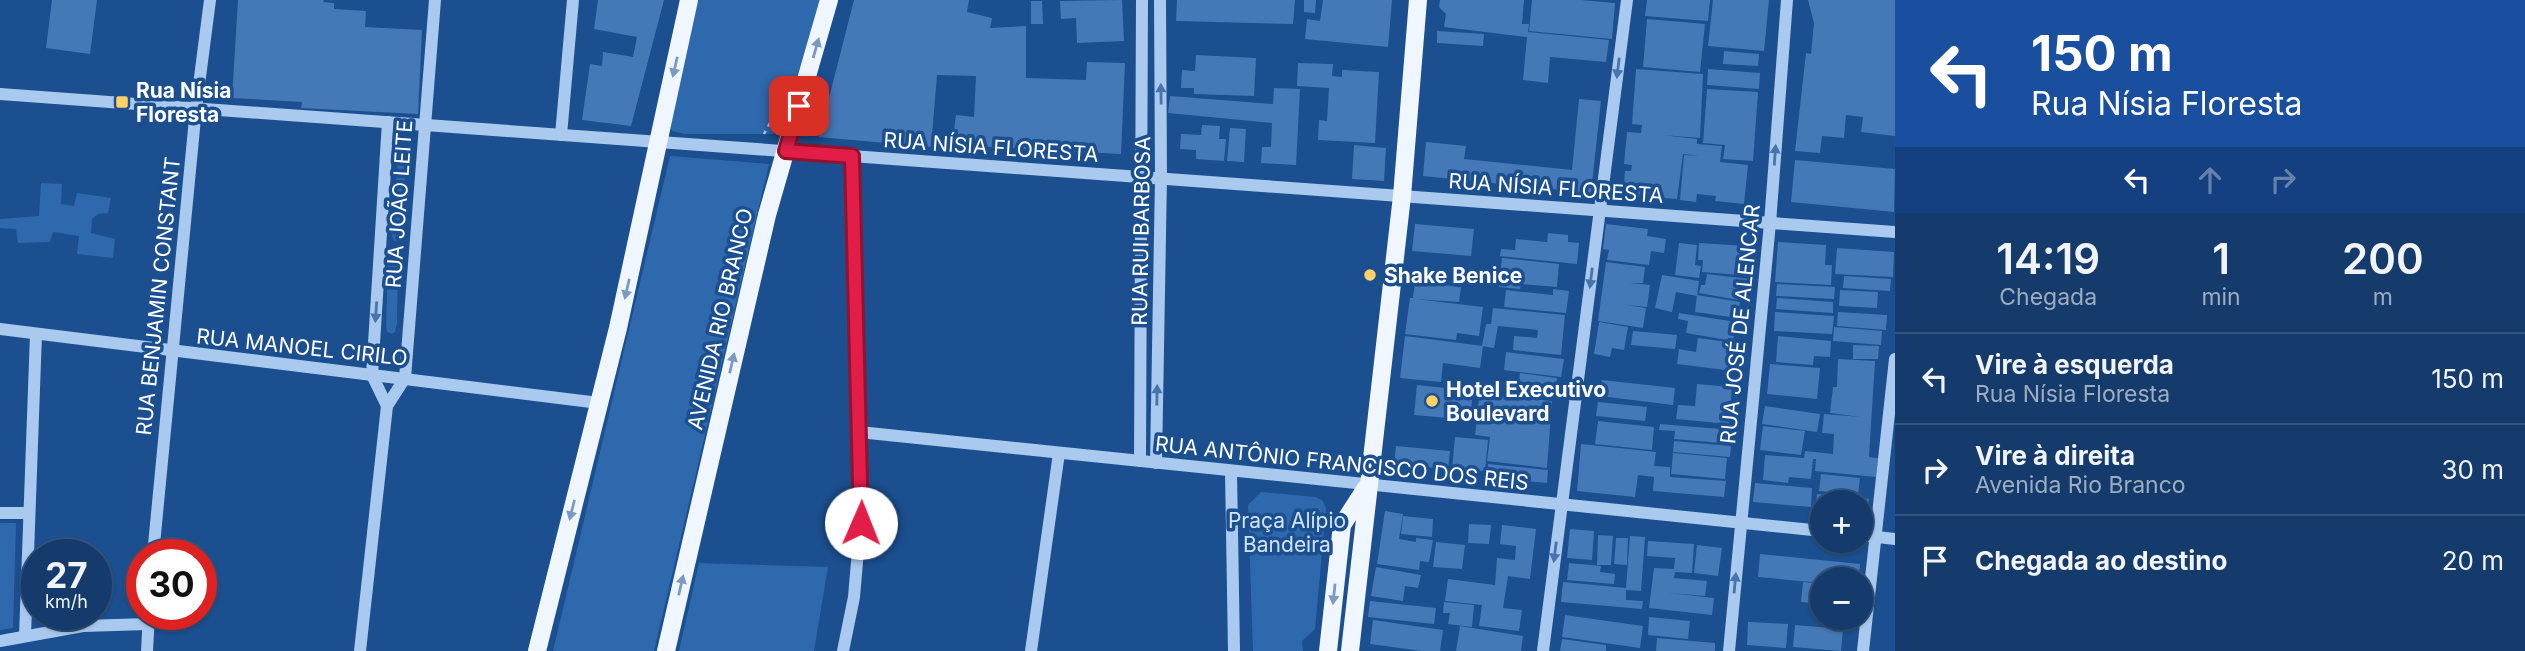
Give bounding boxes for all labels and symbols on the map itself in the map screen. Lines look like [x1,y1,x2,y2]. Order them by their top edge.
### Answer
one-way arrow [811,38,821,59]
one-way arrow [669,56,680,78]
one-way arrow [1612,57,1623,79]
pin [769,76,829,136]
place label: Rua Nísia Floresta [136,78,231,127]
one-way arrow [1155,83,1167,105]
marker: Rua Nísia Floresta [114,94,130,110]
street label: RUA JOÃO LEITE [380,119,417,289]
street label: RUA NÍSIA FLORESTA [883,126,1100,167]
street label: RUA RUI BARBOSA [1127,136,1155,326]
one-way arrow [1769,144,1780,166]
street label: RUA BENJAMIN CONSTANT [131,155,185,437]
street label: RUA NÍSIA FLORESTA [1448,167,1665,208]
street label: RUA JOSÉ DE ALENCAR [1714,203,1765,445]
street label: AVENIDA RIO BRANCO [682,206,758,432]
place label: Shake Benice [1384,263,1522,288]
marker: Shake Benice [1362,267,1378,283]
one-way arrow [1585,267,1596,289]
one-way arrow [621,278,632,300]
one-way arrow [370,301,381,323]
street label: RUA MANOEL CIRILO [195,323,409,371]
one-way arrow [727,352,738,374]
place label: Hotel Executivo Boulevard [1446,377,1606,426]
one-way arrow [1152,384,1163,406]
marker: Hotel Executivo Boulevard [1424,393,1440,409]
street label: RUA ANTÔNIO FRANCISCO DOS REIS [1154,431,1530,495]
position arrow [824,486,898,560]
one-way arrow [566,499,577,521]
park label: Praça Alípio Bandeira [1228,508,1346,557]
speed limit sign: 30 [126,539,217,630]
one-way arrow [1550,542,1561,564]
one-way arrow [1730,572,1741,594]
one-way arrow [676,573,687,595]
one-way arrow [1329,584,1340,606]

